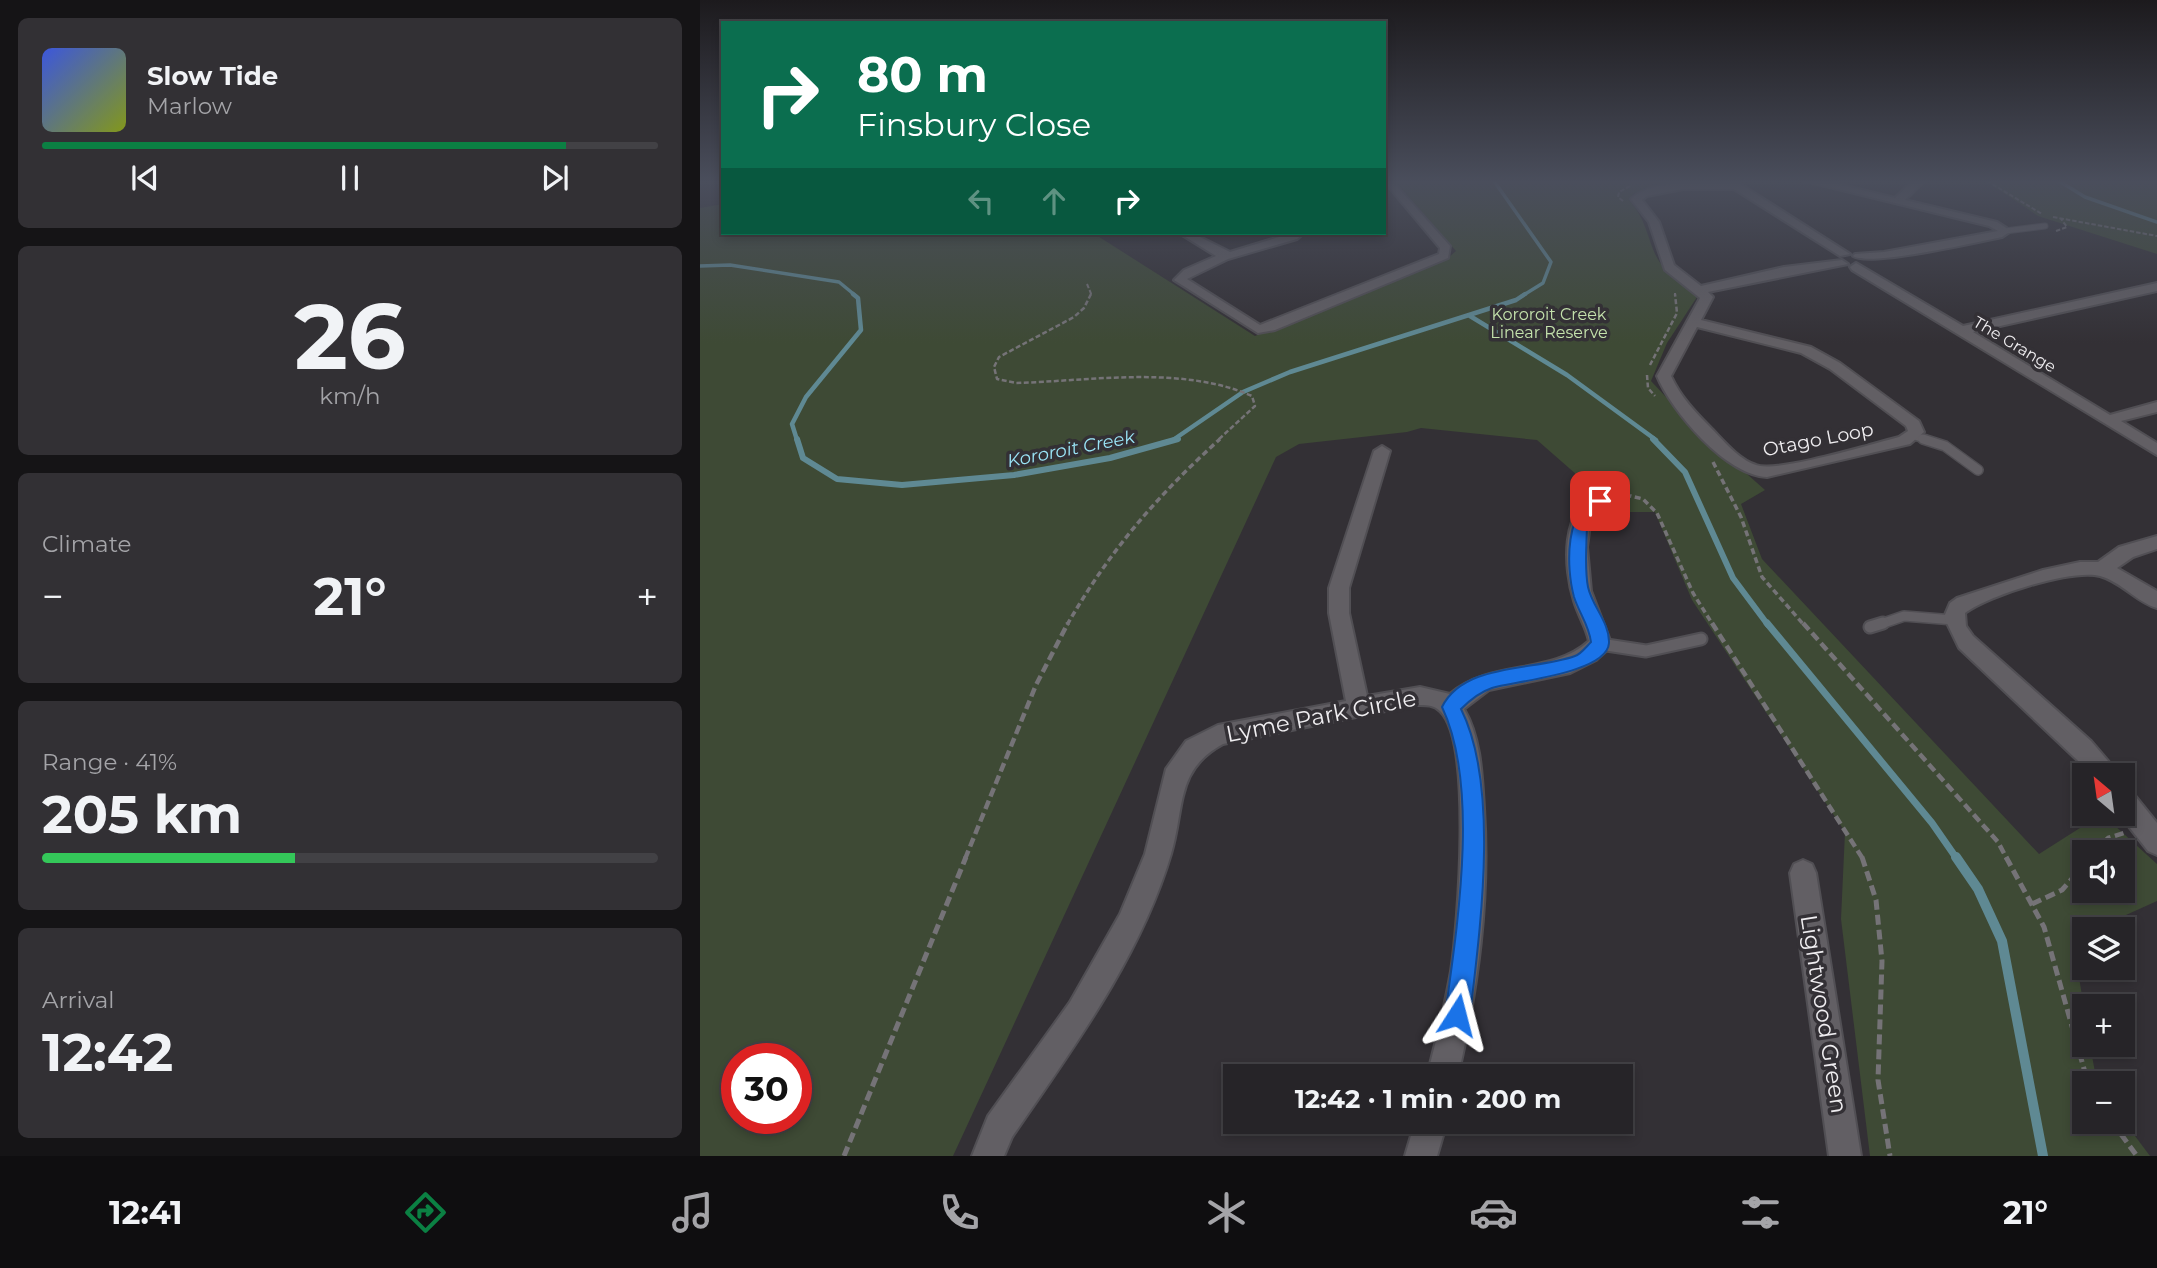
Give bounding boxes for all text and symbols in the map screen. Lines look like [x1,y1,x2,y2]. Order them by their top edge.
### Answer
text: 80 m [857,45,988,104]
icon: right [742,49,833,140]
text: Slow Tide [147,60,278,92]
text: Marlow [147,92,232,120]
text: Finsbury Close [857,105,1091,144]
icon: previous [126,159,164,197]
icon: pause [331,159,369,197]
icon: next [536,159,574,197]
icon: left [962,182,1000,220]
icon: ahead [1035,182,1073,220]
icon: right [1108,182,1146,220]
text: 26 [294,281,406,392]
park label: Kororoit Creek Linear Reserve [1490,305,1608,342]
street label: The Grange [1970,312,2059,376]
text: km/h [319,382,381,410]
street label: Otago Loop [1761,417,1875,461]
water label: Kororoit Creek [1005,426,1138,472]
pin [1570,471,1630,531]
icon: arrive [1581,482,1619,520]
text: Climate [42,530,131,558]
text: 21° [314,565,386,628]
text: − [42,573,64,620]
text: + [636,573,658,620]
street label: Lyme Park Circle [1224,684,1418,748]
text: Range · 41% [42,748,177,776]
north arrow [2072,763,2135,826]
map controls [2072,763,2135,1134]
text: 205 km [42,783,242,846]
button: sound [2072,840,2135,903]
street label: Lightwood Green [1794,913,1854,1115]
button: layers [2072,917,2135,980]
position arrow [1420,978,1494,1052]
text: Arrival [42,986,115,1014]
button: + [2072,994,2135,1057]
text: 12:42 [42,1021,173,1084]
speed limit sign: 30 [721,1043,812,1134]
button: − [2072,1071,2135,1134]
text: 12:42 · 1 min · 200 m [1295,1083,1561,1115]
icon: directions [401,1188,450,1237]
icon: music [668,1188,717,1237]
icon: phone [935,1188,984,1237]
icon: climate [1202,1188,1251,1237]
icon: car [1469,1188,1518,1237]
icon: filters [1736,1188,1785,1237]
text: 12:41 [109,1193,183,1232]
text: 21° [2003,1193,2048,1232]

